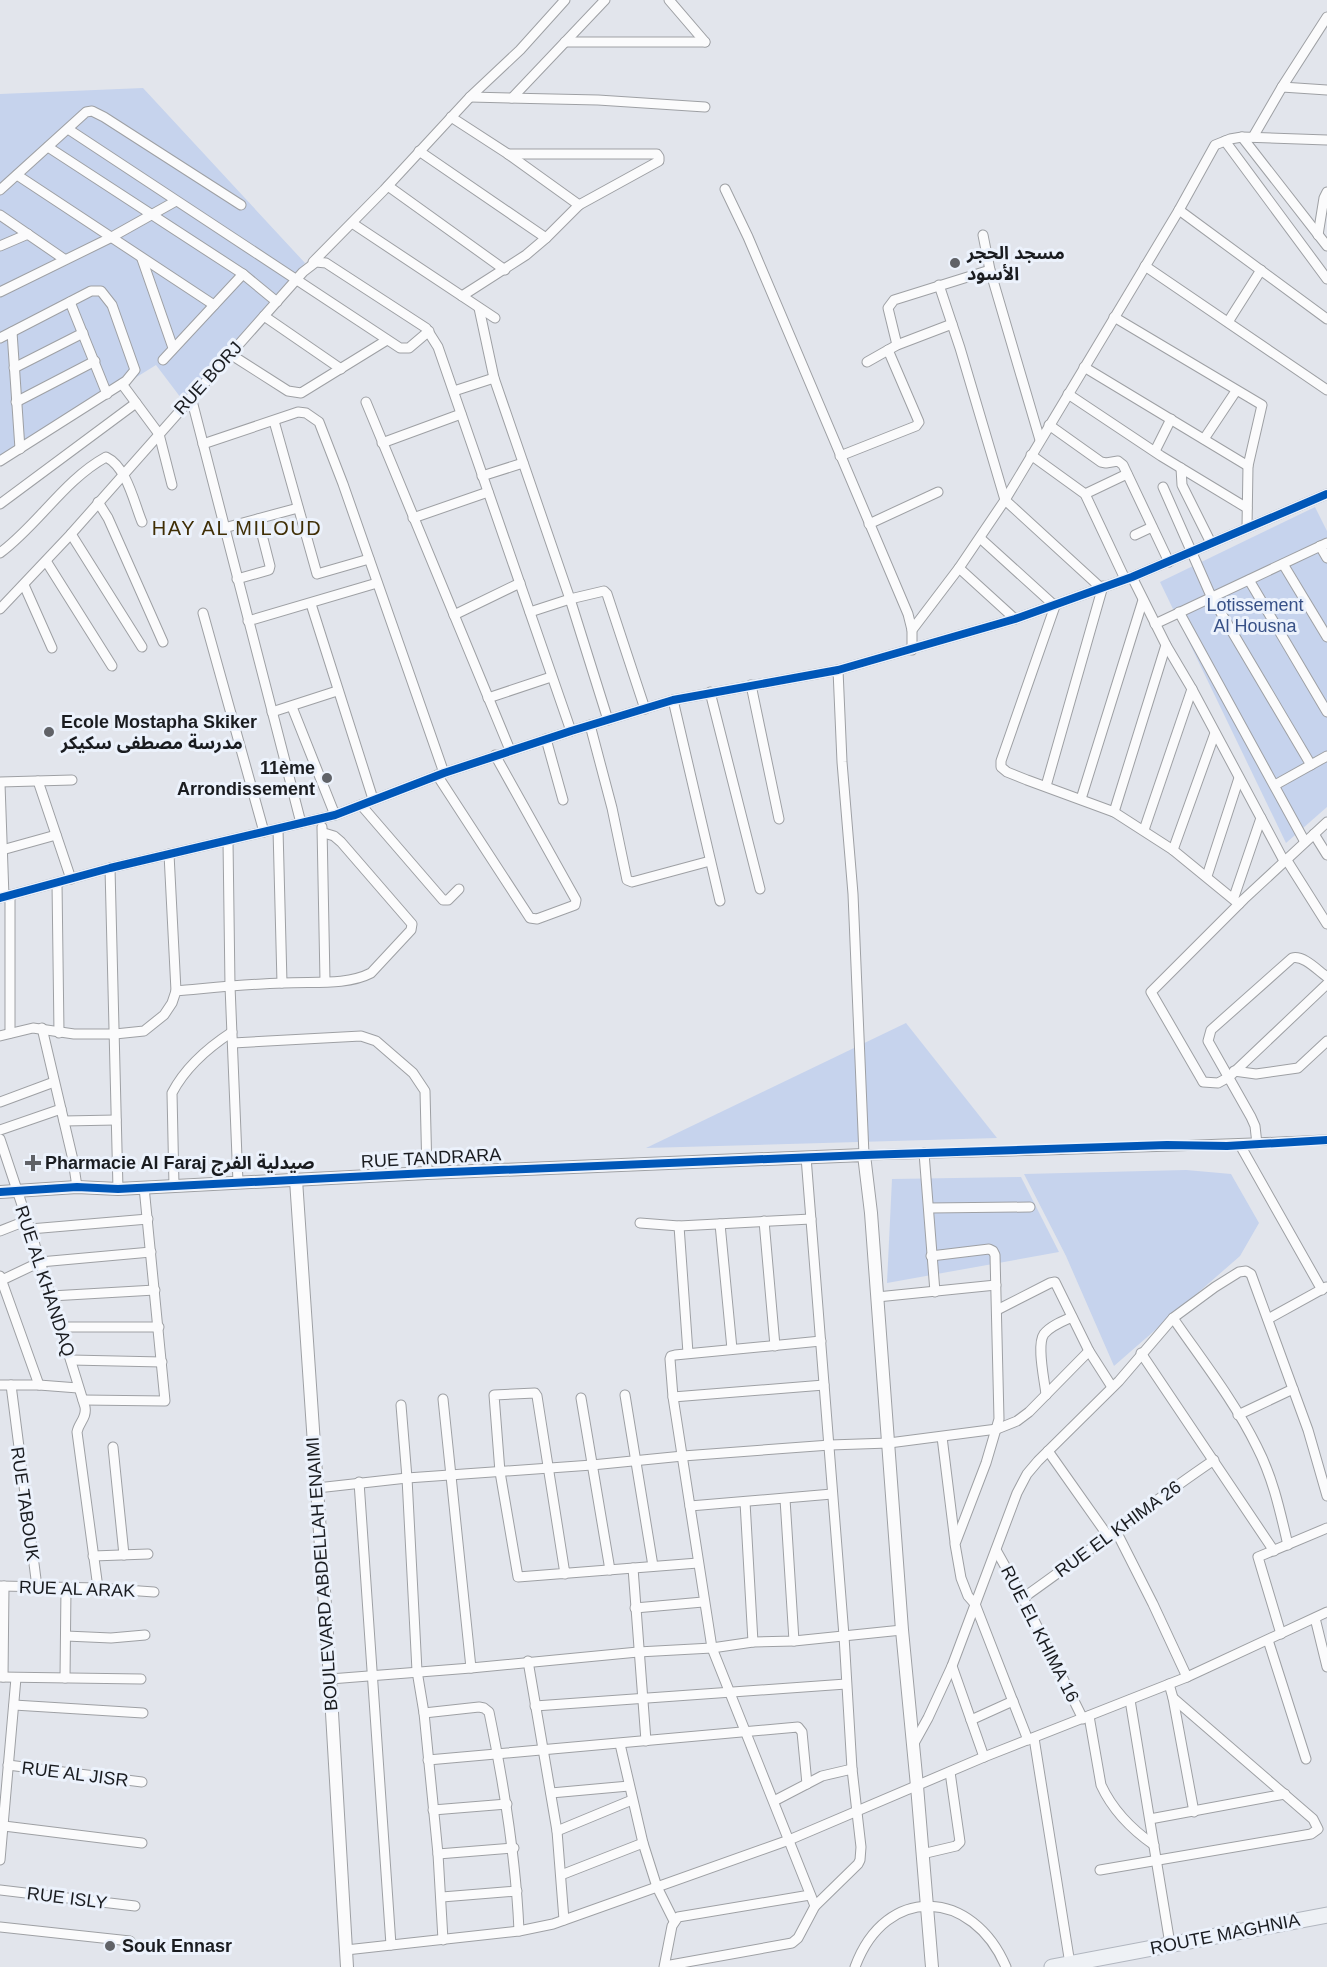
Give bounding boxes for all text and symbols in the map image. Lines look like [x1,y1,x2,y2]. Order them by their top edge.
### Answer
place label: مسجد الحجر الأسود [966,243,1065,284]
marker: مسجد الحجر الأسود [948,256,962,270]
street label: RUE BORJ [170,337,246,419]
district label: HAY AL MILOUD [152,517,322,539]
park label: Lotissement Al Housna [1206,595,1304,636]
place label: Ecole Mostapha Skiker مدرسة مصطفى سكيكر [60,712,257,754]
marker: Ecole Mostapha Skiker مدرسة مصطفى سكيكر [42,725,56,739]
place label: 11ème Arrondissement [177,758,315,799]
marker: 11ème Arrondissement [320,771,334,785]
street label: RUE TANDRARA [360,1144,502,1172]
place label: Pharmacie Al Faraj صيدلية الفرج [45,1153,315,1176]
marker: Pharmacie Al Faraj صيدلية الفرج [26,1156,40,1170]
street label: RUE AL KHANDAQ [11,1203,79,1359]
street label: BOULEVARD ABDELLAH ENAIMI [302,1436,342,1712]
street label: RUE TABOUK [7,1445,43,1563]
street label: RUE EL KHIMA 26 [1051,1477,1185,1581]
street label: RUE EL KHIMA 16 [997,1562,1083,1706]
street label: RUE AL ARAK [18,1577,136,1601]
street label: RUE AL JISR [20,1758,130,1790]
street label: RUE ISLY [26,1883,108,1913]
street label: ROUTE MAGHNIA [1148,1910,1302,1958]
place label: Souk Ennasr [122,1936,232,1956]
marker: Souk Ennasr [103,1939,117,1953]

